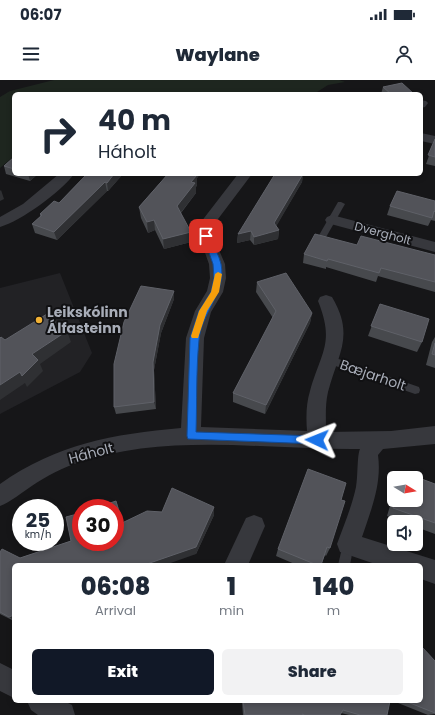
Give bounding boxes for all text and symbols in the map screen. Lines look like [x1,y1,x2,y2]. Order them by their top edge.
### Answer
text: 06:07 [20,4,61,25]
text: Waylane [175,42,260,67]
icon: menu [20,43,42,65]
icon: person [393,43,415,65]
text: 40 m [98,101,171,140]
icon: right [32,108,84,160]
text: Háholt [98,139,157,164]
street label: Dvergholt [353,217,413,249]
pin [189,219,223,253]
icon: arrive [195,225,217,247]
place label: Leikskólinn Álfasteinn [47,302,128,338]
marker: Leikskólinn Álfasteinn [34,315,44,325]
street label: Bæjarholt [337,354,409,396]
position arrow [296,419,338,461]
street label: Háholt [66,437,116,469]
north arrow [387,471,423,507]
map controls [387,471,423,551]
speed limit sign: 30 [72,499,124,551]
text: 25 [26,506,50,534]
button: sound [387,515,423,551]
text: km/h [25,527,51,542]
text: 06:08 [81,570,150,603]
text: 1 [227,570,236,603]
text: 140 [313,570,354,603]
text: Arrival [95,601,136,620]
text: min [219,601,244,620]
text: m [327,601,340,620]
button: Exit [32,649,214,695]
button: Share [222,649,403,695]

